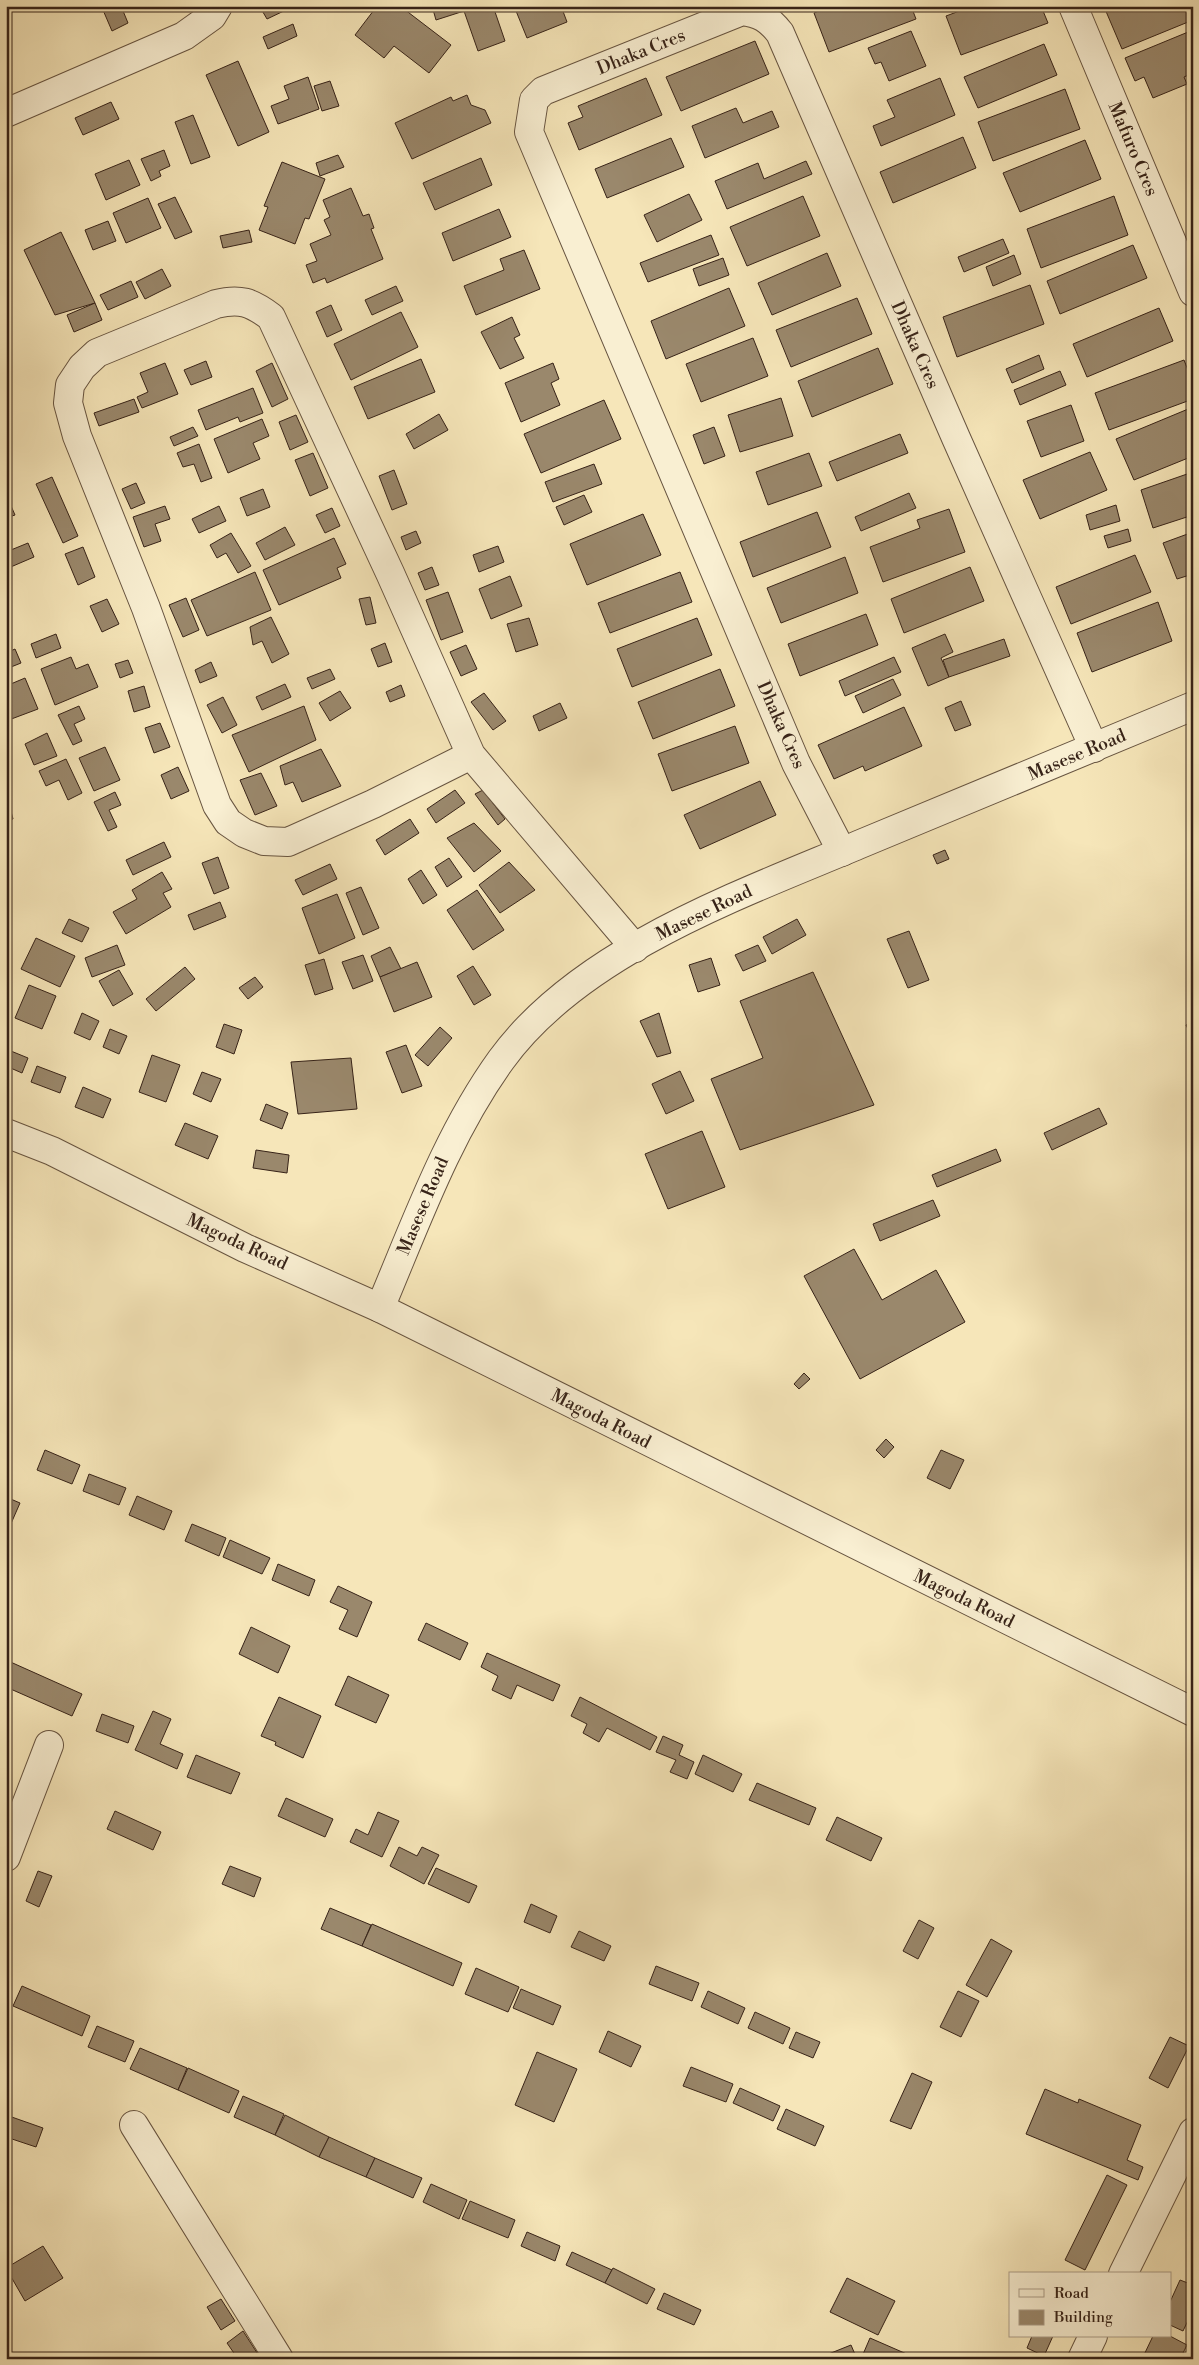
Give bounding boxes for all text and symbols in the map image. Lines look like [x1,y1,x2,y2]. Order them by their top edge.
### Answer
street label: Dhaka Cres [593,24,689,80]
street label: Mafuro Cres [1103,98,1163,200]
street label: Dhaka Cres [885,298,945,393]
street label: Dhaka Cres [751,678,811,773]
street label: Masese Road [1024,724,1130,786]
street label: Masese Road [652,879,757,946]
street label: Masese Road [392,1153,454,1259]
street label: Magoda Road [183,1208,292,1276]
street label: Magoda Road [547,1384,656,1454]
street label: Magoda Road [910,1565,1019,1634]
legend [1009,2272,1172,2338]
text: Road [1054,2284,1089,2303]
text: Building [1053,2308,1113,2327]

